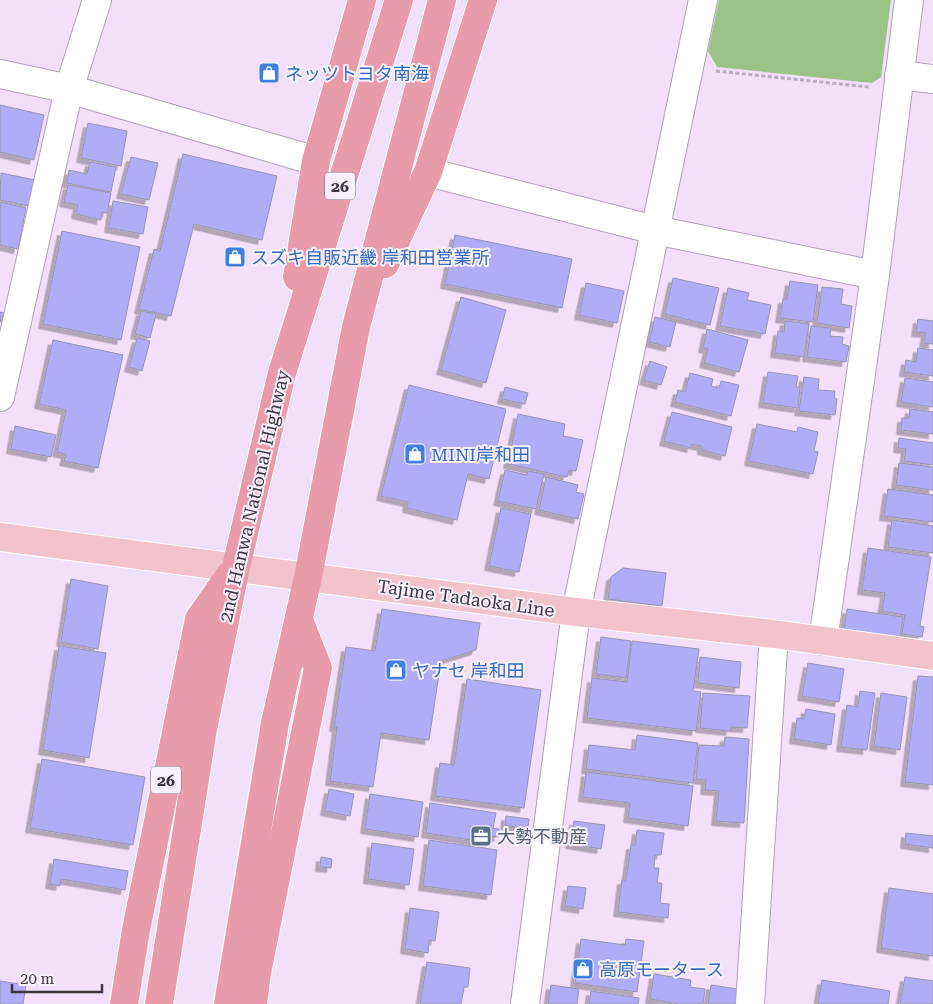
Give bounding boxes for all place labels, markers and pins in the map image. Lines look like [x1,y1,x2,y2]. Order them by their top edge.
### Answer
shop icon: ネッツトヨタ南海 [257,61,281,85]
place label: ネッツトヨタ南海 [285,63,429,84]
shop icon: スズキ自販近畿 岸和田営業所 [223,245,247,269]
place label: スズキ自販近畿 岸和田営業所 [251,247,490,268]
shop icon: MINI岸和田 [403,442,427,466]
place label: MINI岸和田 [431,444,530,465]
shop icon: ヤナセ 岸和田 [384,658,408,682]
place label: ヤナセ 岸和田 [412,660,525,681]
office icon: 大勢不動産 [469,824,493,848]
place label: 大勢不動産 [497,826,587,847]
shop icon: 高原モータース [571,957,595,981]
place label: 高原モータース [599,959,724,980]

